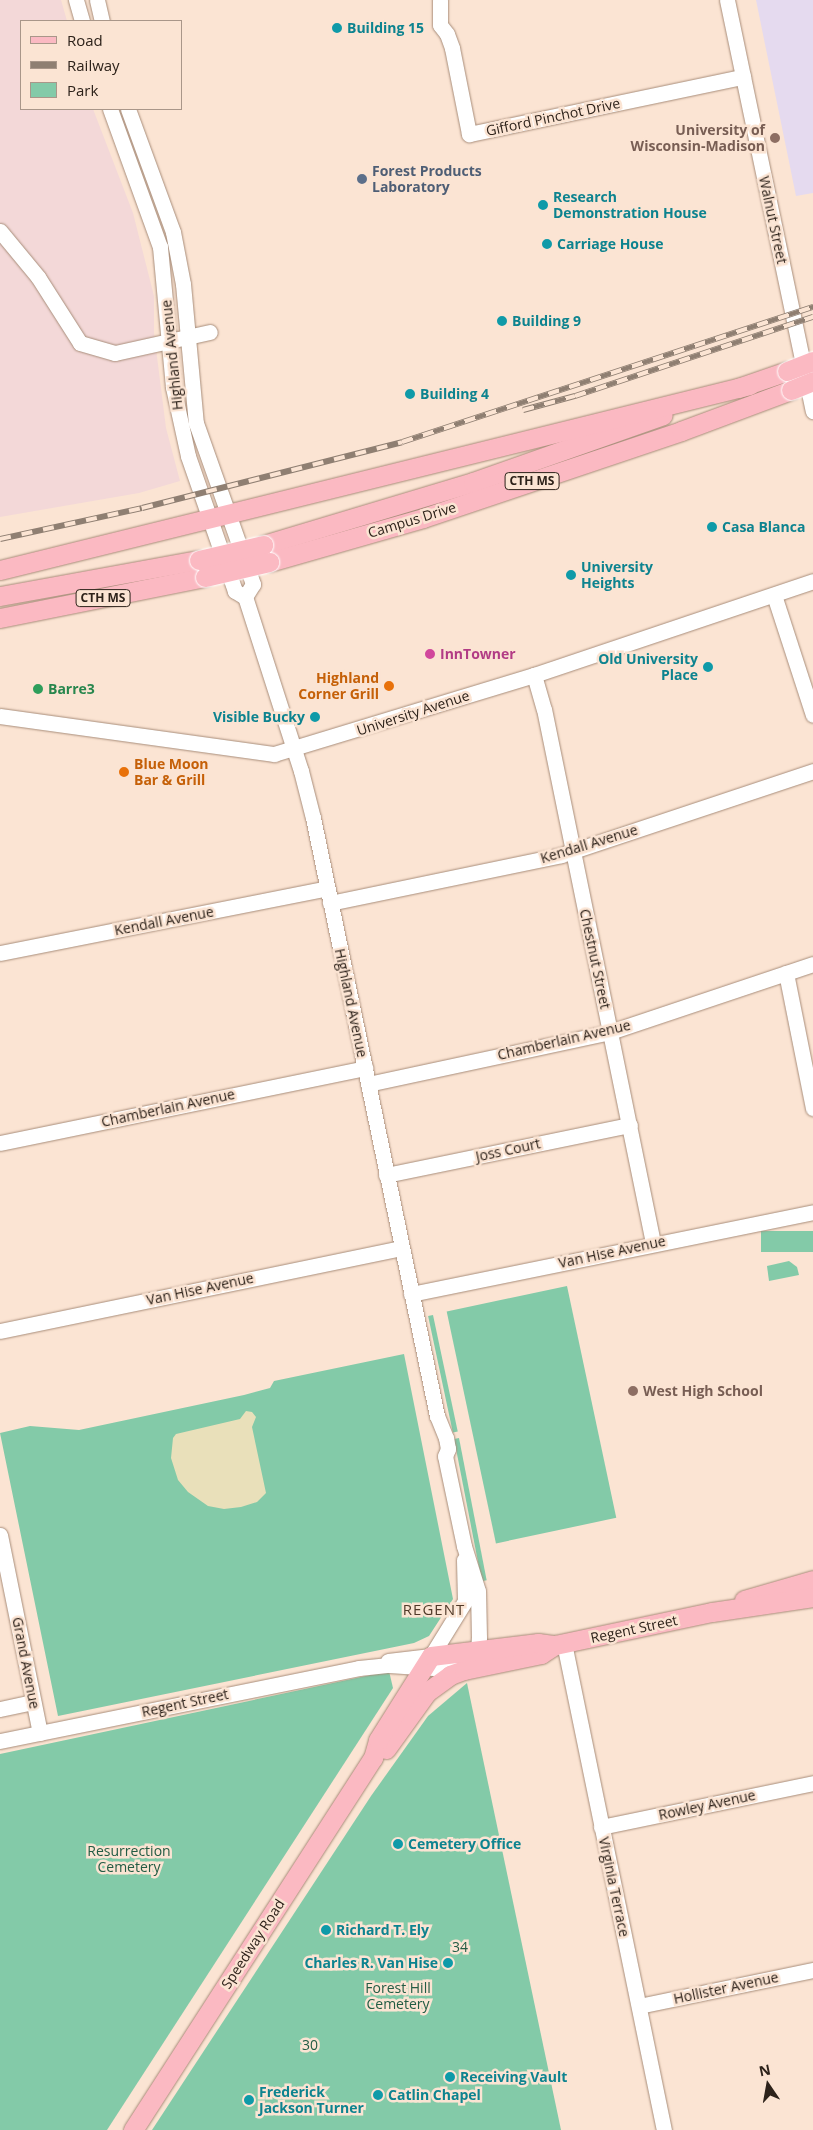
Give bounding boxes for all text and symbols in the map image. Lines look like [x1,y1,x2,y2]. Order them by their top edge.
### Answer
legend [20,20,182,110]
place label: Building 15 [347,20,424,36]
marker: Building 15 [331,22,343,34]
text: Road [67,30,103,50]
text: Railway [67,55,120,75]
text: Park [67,80,98,100]
street label: Gifford Pinchot Drive [484,95,622,139]
place label: University of Wisconsin-Madison [631,122,765,154]
marker: University of Wisconsin-Madison [769,132,781,144]
place label: Forest Products Laboratory [372,163,482,196]
marker: Forest Products Laboratory [356,173,368,185]
street label: Walnut Street [756,175,790,265]
place label: Research Demonstration House [553,189,707,222]
marker: Research Demonstration House [537,199,549,211]
place label: Carriage House [557,236,663,252]
marker: Carriage House [541,238,553,250]
street label: Highland Avenue [158,299,186,411]
place label: Building 9 [512,313,581,329]
marker: Building 9 [496,315,508,327]
place label: Building 4 [420,386,489,402]
marker: Building 4 [404,388,416,400]
road number: CTH MS [504,472,560,491]
street label: Campus Drive [366,499,458,541]
place label: Casa Blanca [722,519,805,535]
marker: Casa Blanca [706,521,718,533]
place label: University Heights [581,559,653,592]
marker: University Heights [565,569,577,581]
road number: CTH MS [76,588,130,608]
place label: InnTowner [440,646,516,662]
marker: InnTowner [424,648,436,660]
place label: Old University Place [598,651,698,684]
marker: Old University Place [702,661,714,673]
place label: Highland Corner Grill [298,670,379,702]
marker: Highland Corner Grill [383,680,395,692]
place label: Barre3 [48,681,95,697]
marker: Barre3 [32,683,44,695]
street label: University Avenue [355,687,471,739]
place label: Visible Bucky [213,709,305,725]
marker: Visible Bucky [309,711,321,723]
place label: Blue Moon Bar & Grill [134,756,209,789]
marker: Blue Moon Bar & Grill [118,766,130,778]
street label: Kendall Avenue [538,821,640,867]
street label: Kendall Avenue [113,903,215,939]
street label: Chestnut Street [576,907,614,1011]
street label: Highland Avenue [331,947,371,1059]
street label: Chamberlain Avenue [496,1017,632,1063]
street label: Chamberlain Avenue [100,1086,236,1130]
street label: Joss Court [474,1135,542,1165]
street label: Van Hise Avenue [557,1232,667,1272]
street label: Van Hise Avenue [145,1269,255,1309]
place label: West High School [643,1383,763,1399]
marker: West High School [627,1385,639,1397]
district label: REGENT [402,1601,466,1619]
street label: Regent Street [589,1612,679,1646]
street label: Grand Avenue [9,1616,43,1710]
street label: Regent Street [140,1686,230,1720]
street label: Rowley Avenue [657,1787,757,1823]
place label: Cemetery Office [408,1836,521,1852]
street label: Virginia Terrace [595,1836,633,1938]
marker: Cemetery Office [392,1838,404,1850]
park label: Resurrection Cemetery [87,1843,171,1875]
street label: Speedway Road [218,1896,288,1992]
place label: Richard T. Ely [336,1922,429,1938]
marker: Richard T. Ely [320,1924,332,1936]
park label: 34 [452,1939,468,1955]
place label: Charles R. Van Hise [304,1955,438,1971]
marker: Charles R. Van Hise [442,1957,454,1969]
street label: Hollister Avenue [672,1969,780,2007]
park label: Forest Hill Cemetery [365,1980,431,2012]
park label: 30 [302,2037,318,2053]
text: N [757,2059,772,2080]
north arrow [743,2060,793,2110]
place label: Receiving Vault [460,2069,567,2085]
marker: Receiving Vault [444,2071,456,2083]
place label: Frederick Jackson Turner [259,2084,364,2116]
place label: Catlin Chapel [388,2087,481,2103]
marker: Catlin Chapel [372,2089,384,2101]
marker: Frederick Jackson Turner [243,2094,255,2106]

